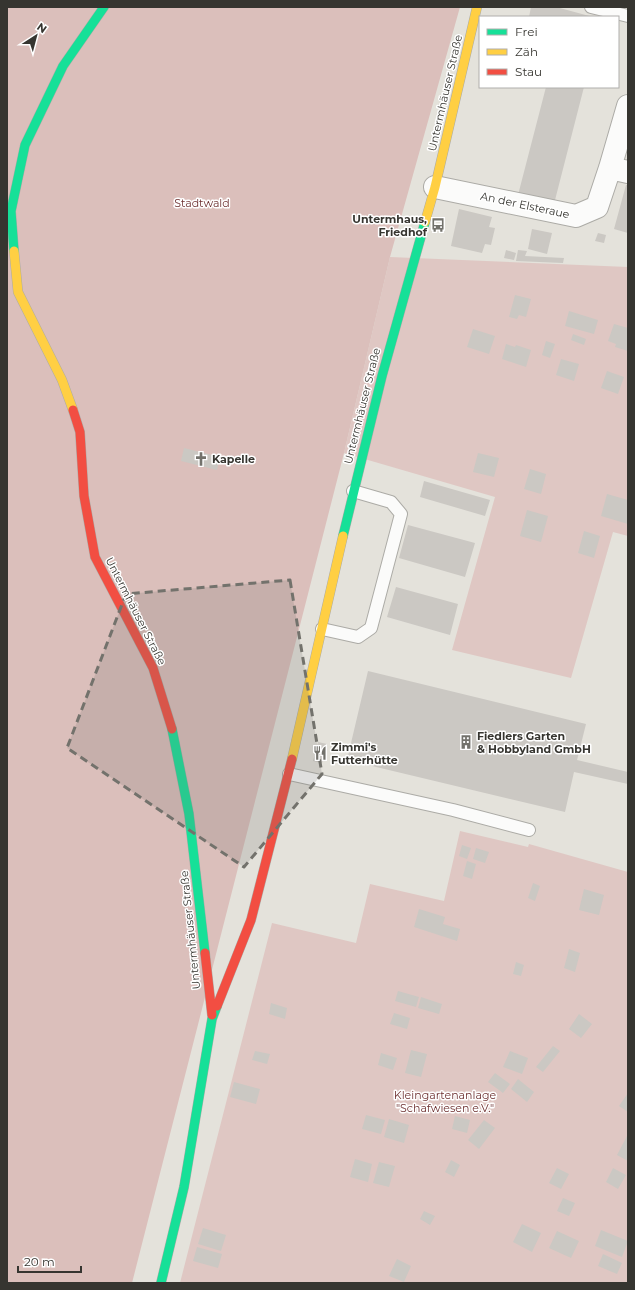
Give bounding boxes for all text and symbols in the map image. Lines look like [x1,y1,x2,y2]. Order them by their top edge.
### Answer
north arrow [16,16,56,56]
legend [479,16,619,88]
text: N [34,20,50,36]
text: Frei [515,24,538,39]
street label: Untermhäuser Straße [425,33,465,153]
text: Zäh [515,44,538,59]
text: Stau [515,64,542,79]
street label: An der Elsteraue [479,189,571,221]
park label: Stadtwald [174,196,230,210]
place label: Untermhaus, Friedhof [352,212,428,239]
bus stop icon: Untermhaus, Friedhof [430,217,446,233]
street label: Untermhäuser Straße [341,346,383,466]
church icon: Kapelle [193,451,209,467]
place label: Kapelle [212,452,255,466]
street label: Untermhäuser Straße [103,555,169,668]
place label: Fiedlers Garten & Hobbyland GmbH [477,729,591,756]
building icon: Fiedlers Garten & Hobbyland GmbH [458,734,474,750]
place label: Zimmi's Futterhütte [331,740,398,767]
restaurant icon: Zimmi's Futterhütte [312,745,328,761]
street label: Untermhäuser Straße [177,870,203,990]
park label: Kleingartenanlage "Schafwiesen e.V." [394,1088,497,1115]
scale bar [18,1248,81,1274]
text: 20 m [24,1254,55,1269]

